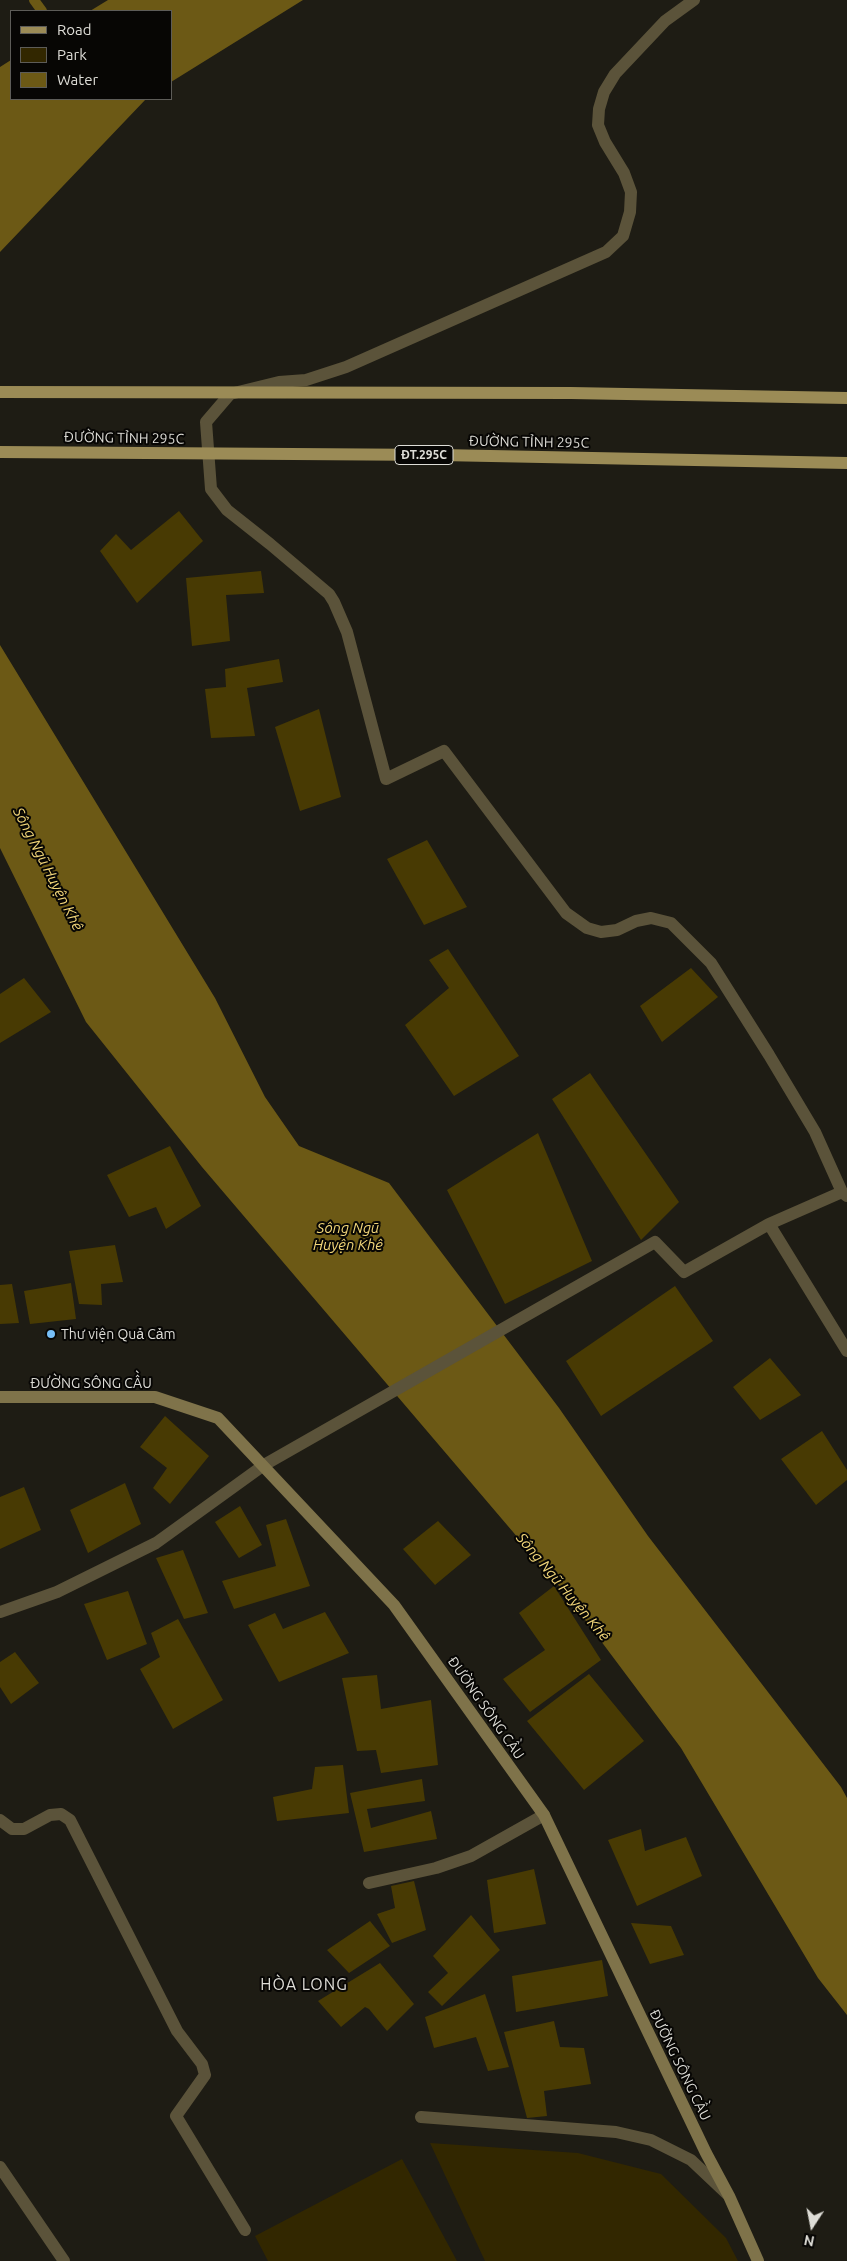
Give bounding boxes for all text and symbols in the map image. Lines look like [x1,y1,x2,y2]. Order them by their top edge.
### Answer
legend [10,10,172,100]
text: Road [57,21,92,38]
text: Park [57,46,87,63]
text: Water [57,71,98,88]
street label: ĐƯỜNG TỈNH 295C [64,429,184,447]
street label: ĐƯỜNG TỈNH 295C [469,433,589,451]
road number: ĐT.295C [395,446,453,464]
water label: Sông Ngũ Huyện Khê [9,805,87,933]
water label: Sông Ngũ Huyện Khê [313,1219,383,1254]
place label: Thư viện Quả Cảm [61,1326,176,1342]
marker: Thư viện Quả Cảm [45,1328,57,1340]
street label: ĐƯỜNG SÔNG CẦU [30,1375,152,1391]
water label: Sông Ngũ Huyện Khê [513,1529,613,1645]
street label: ĐƯỜNG SÔNG CẦU [444,1653,528,1763]
district label: HÒA LONG [259,1975,349,1995]
street label: ĐƯỜNG SÔNG CẦU [646,2007,714,2123]
north arrow [787,2201,837,2251]
text: N [802,2232,816,2250]

